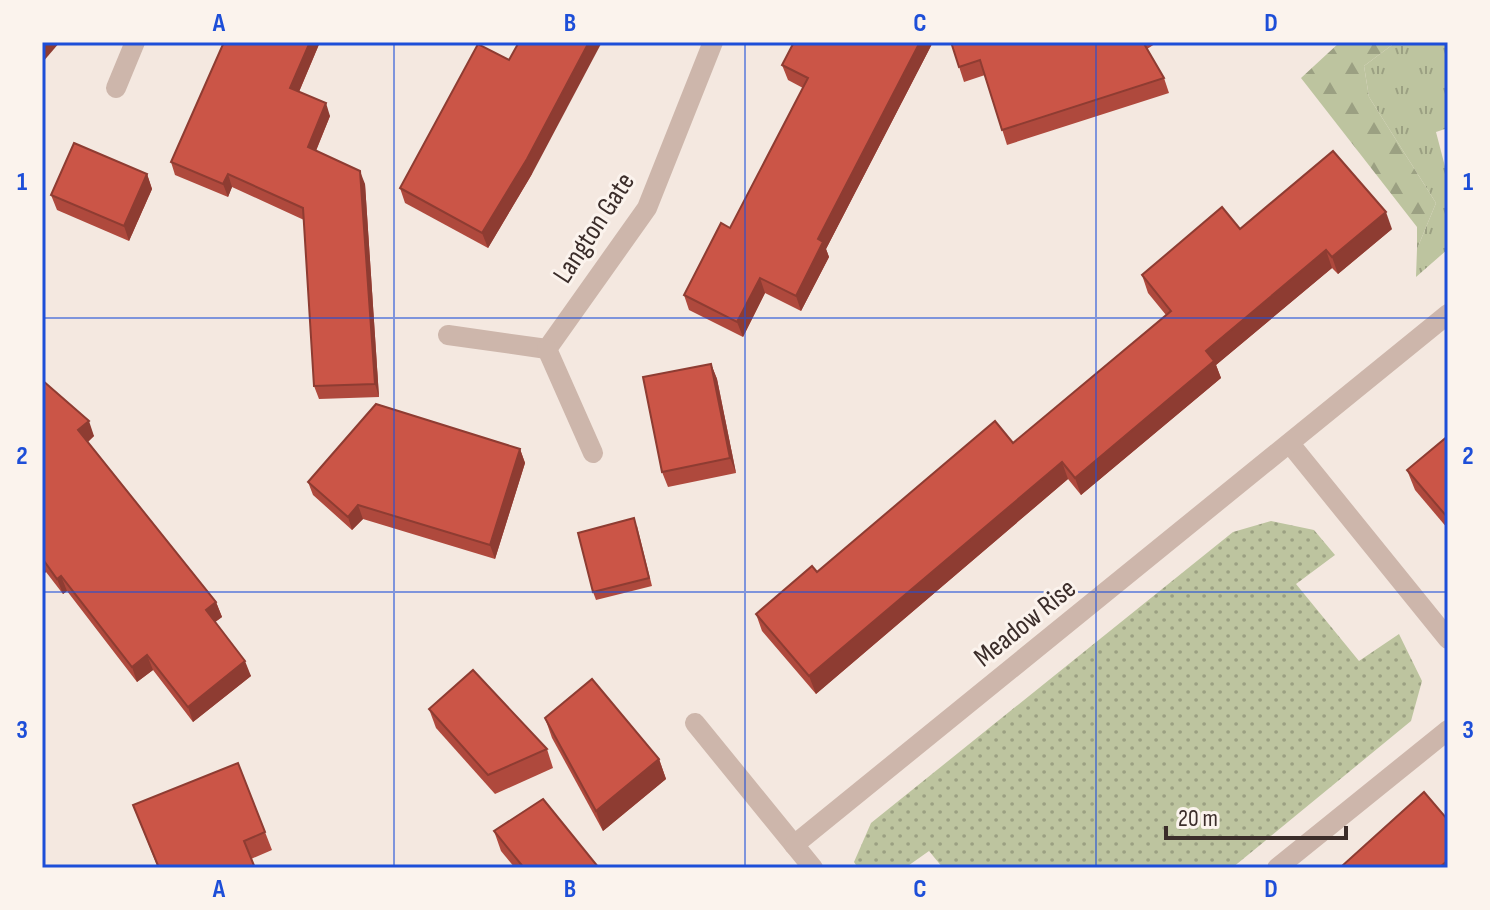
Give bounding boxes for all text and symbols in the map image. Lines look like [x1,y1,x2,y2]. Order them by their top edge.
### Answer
text: A [212,8,226,39]
text: B [564,8,576,39]
text: C [913,8,927,39]
text: D [1264,8,1278,39]
text: 1 [17,167,27,198]
street label: Langton Gate [546,167,642,289]
text: 1 [1463,167,1473,198]
text: 2 [16,441,28,472]
text: 2 [1462,441,1474,472]
street label: Meadow Rise [967,572,1083,674]
text: 3 [16,715,28,746]
text: 3 [1462,715,1474,746]
scale bar [1166,790,1346,840]
text: 20 m [1178,804,1218,833]
text: A [212,874,226,905]
text: B [564,874,576,905]
text: C [913,874,927,905]
text: D [1264,874,1278,905]

